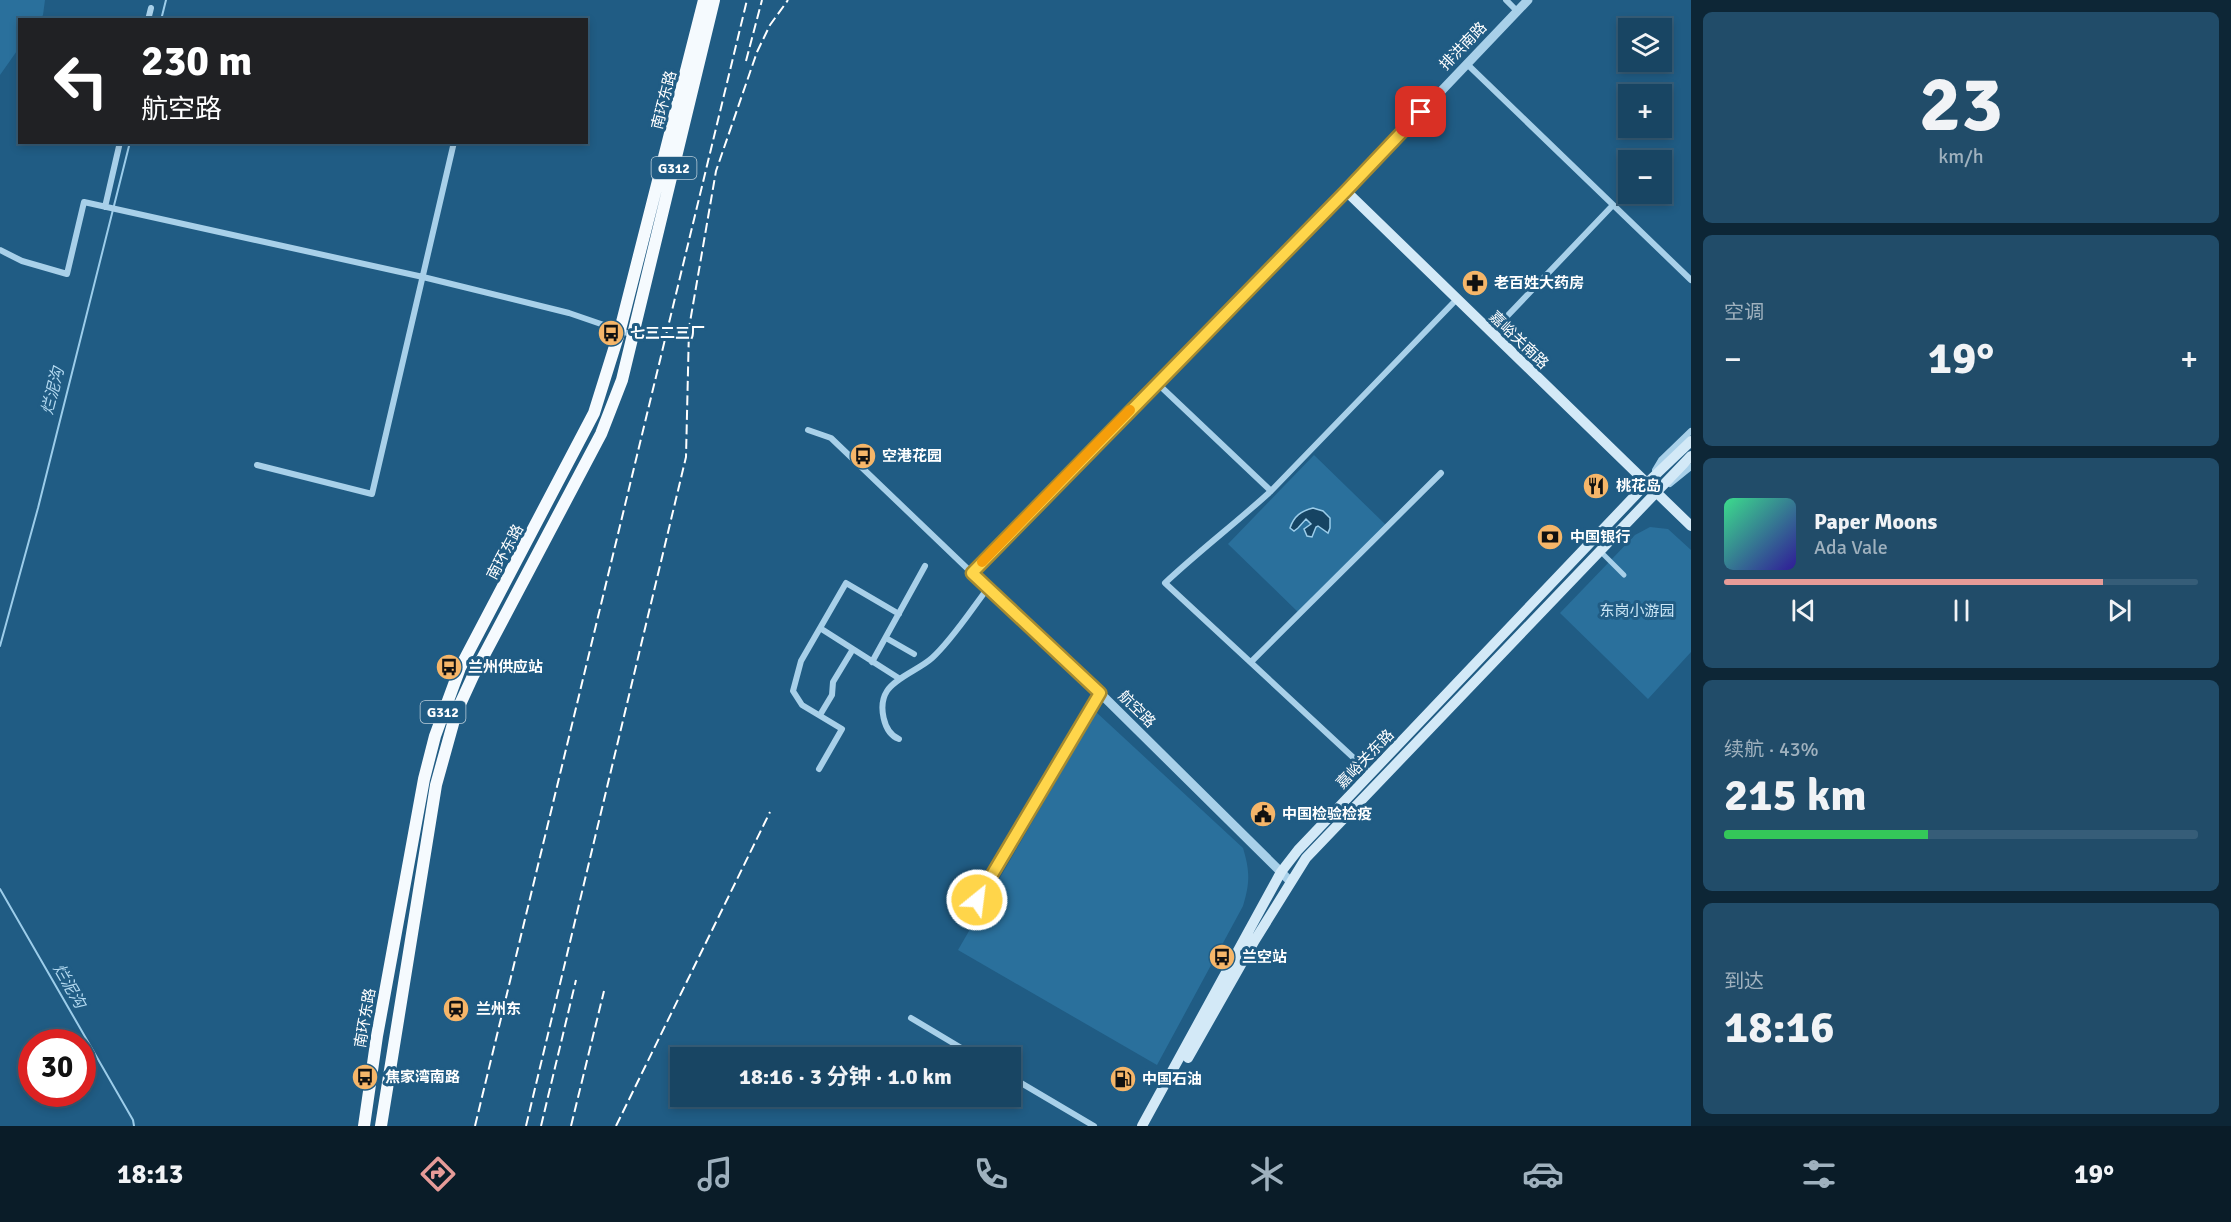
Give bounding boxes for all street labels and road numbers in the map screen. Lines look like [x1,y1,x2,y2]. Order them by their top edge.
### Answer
street label: 排洪南路 [1436,18,1490,74]
street label: 南环东路 [648,69,680,131]
road number: G312 [652,157,696,179]
street label: 嘉峪关南路 [1486,307,1552,373]
street label: 南环东路 [483,521,527,583]
street label: 航空路 [1115,687,1159,731]
road number: G312 [420,701,466,723]
street label: 嘉峪关东路 [1332,726,1398,792]
street label: 南环东路 [351,987,379,1049]

